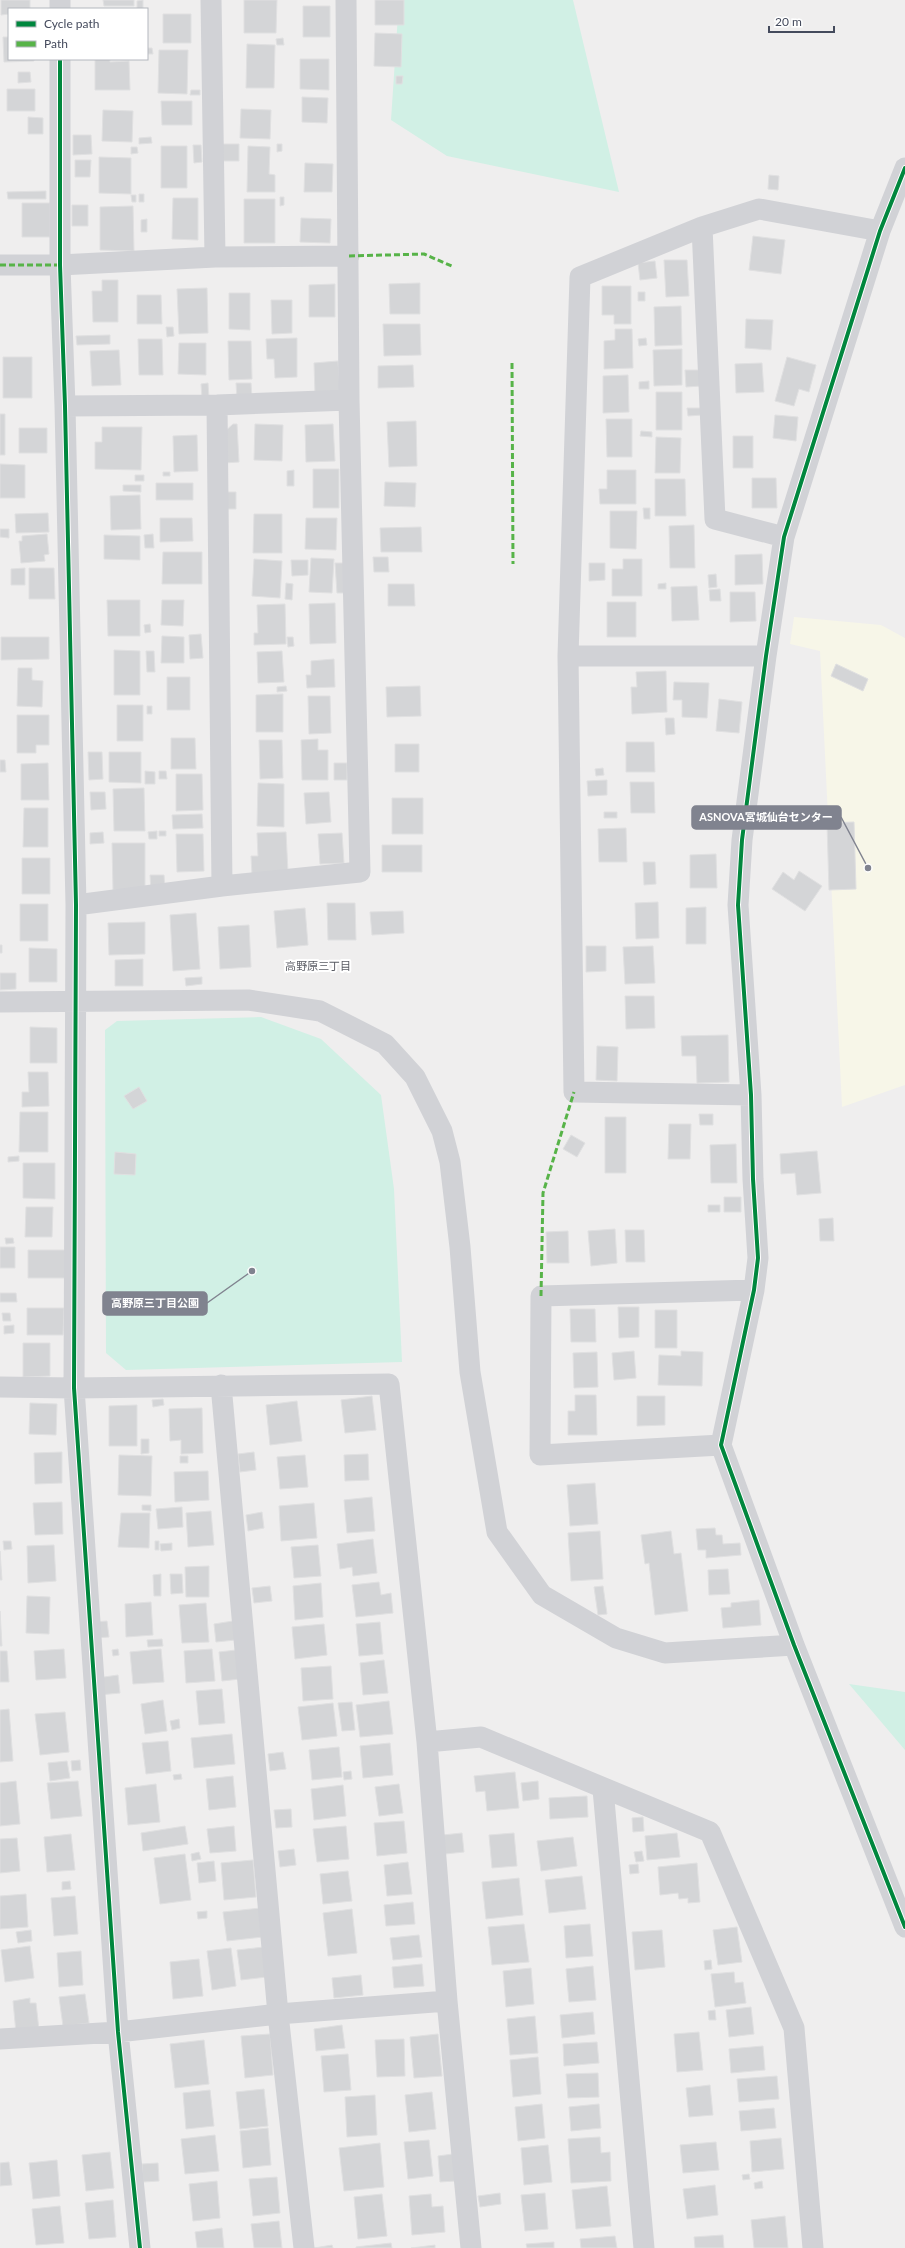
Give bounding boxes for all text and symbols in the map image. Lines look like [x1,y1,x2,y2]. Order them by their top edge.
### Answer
legend [8,8,148,60]
scale bar [769,8,834,34]
text: 20 m [775,14,802,29]
text: Cycle path [44,16,99,31]
text: Path [44,36,68,51]
callout: ASNOVA宮城仙台センター [692,806,841,829]
text: ASNOVA宮城仙台センター [698,810,833,823]
district label: 高野原三丁目 [285,959,351,972]
callout: 高野原三丁目公園 [103,1292,207,1315]
text: 高野原三丁目公園 [111,1296,199,1309]

